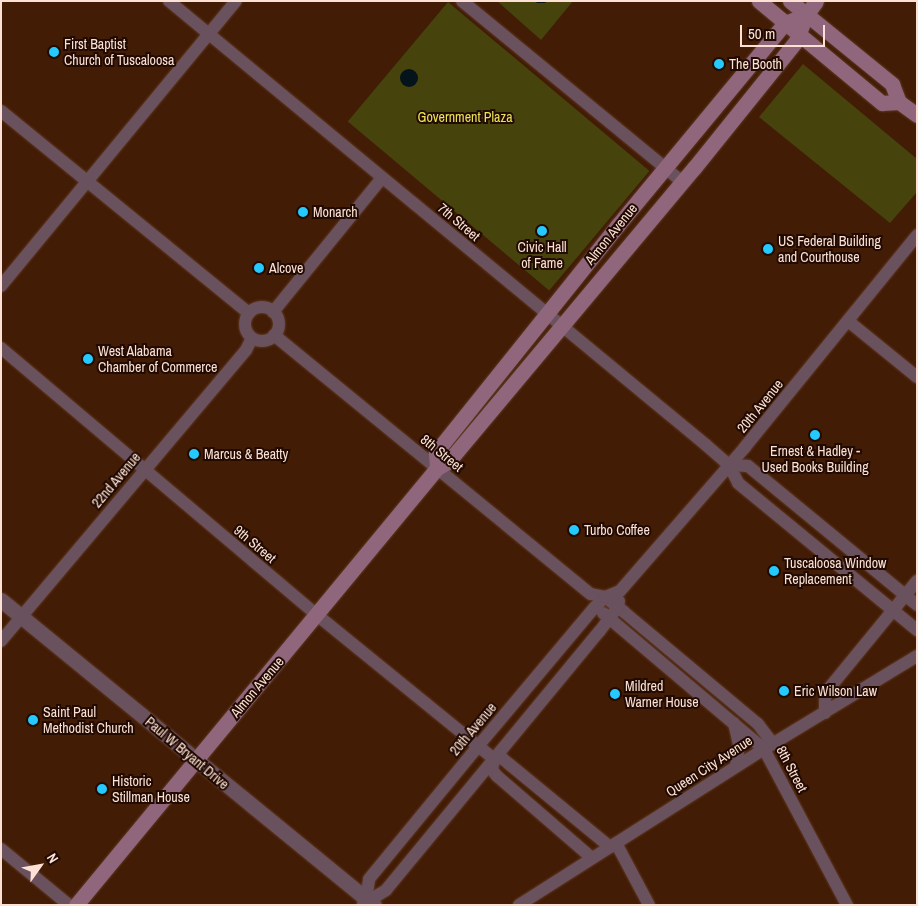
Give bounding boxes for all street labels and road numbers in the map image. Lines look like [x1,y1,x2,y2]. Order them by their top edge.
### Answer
street label: 7th Street [435,200,483,244]
street label: Almon Avenue [581,200,641,268]
street label: 20th Avenue [733,376,787,436]
street label: 8th Street [417,431,467,475]
street label: 22nd Avenue [88,449,144,511]
street label: 9th Street [231,522,279,566]
street label: Almon Avenue [227,653,287,721]
street label: 20th Avenue [446,699,500,759]
street label: Paul W Bryant Drive [142,713,232,793]
street label: Queen City Avenue [662,732,756,800]
street label: 8th Street [773,743,811,795]

